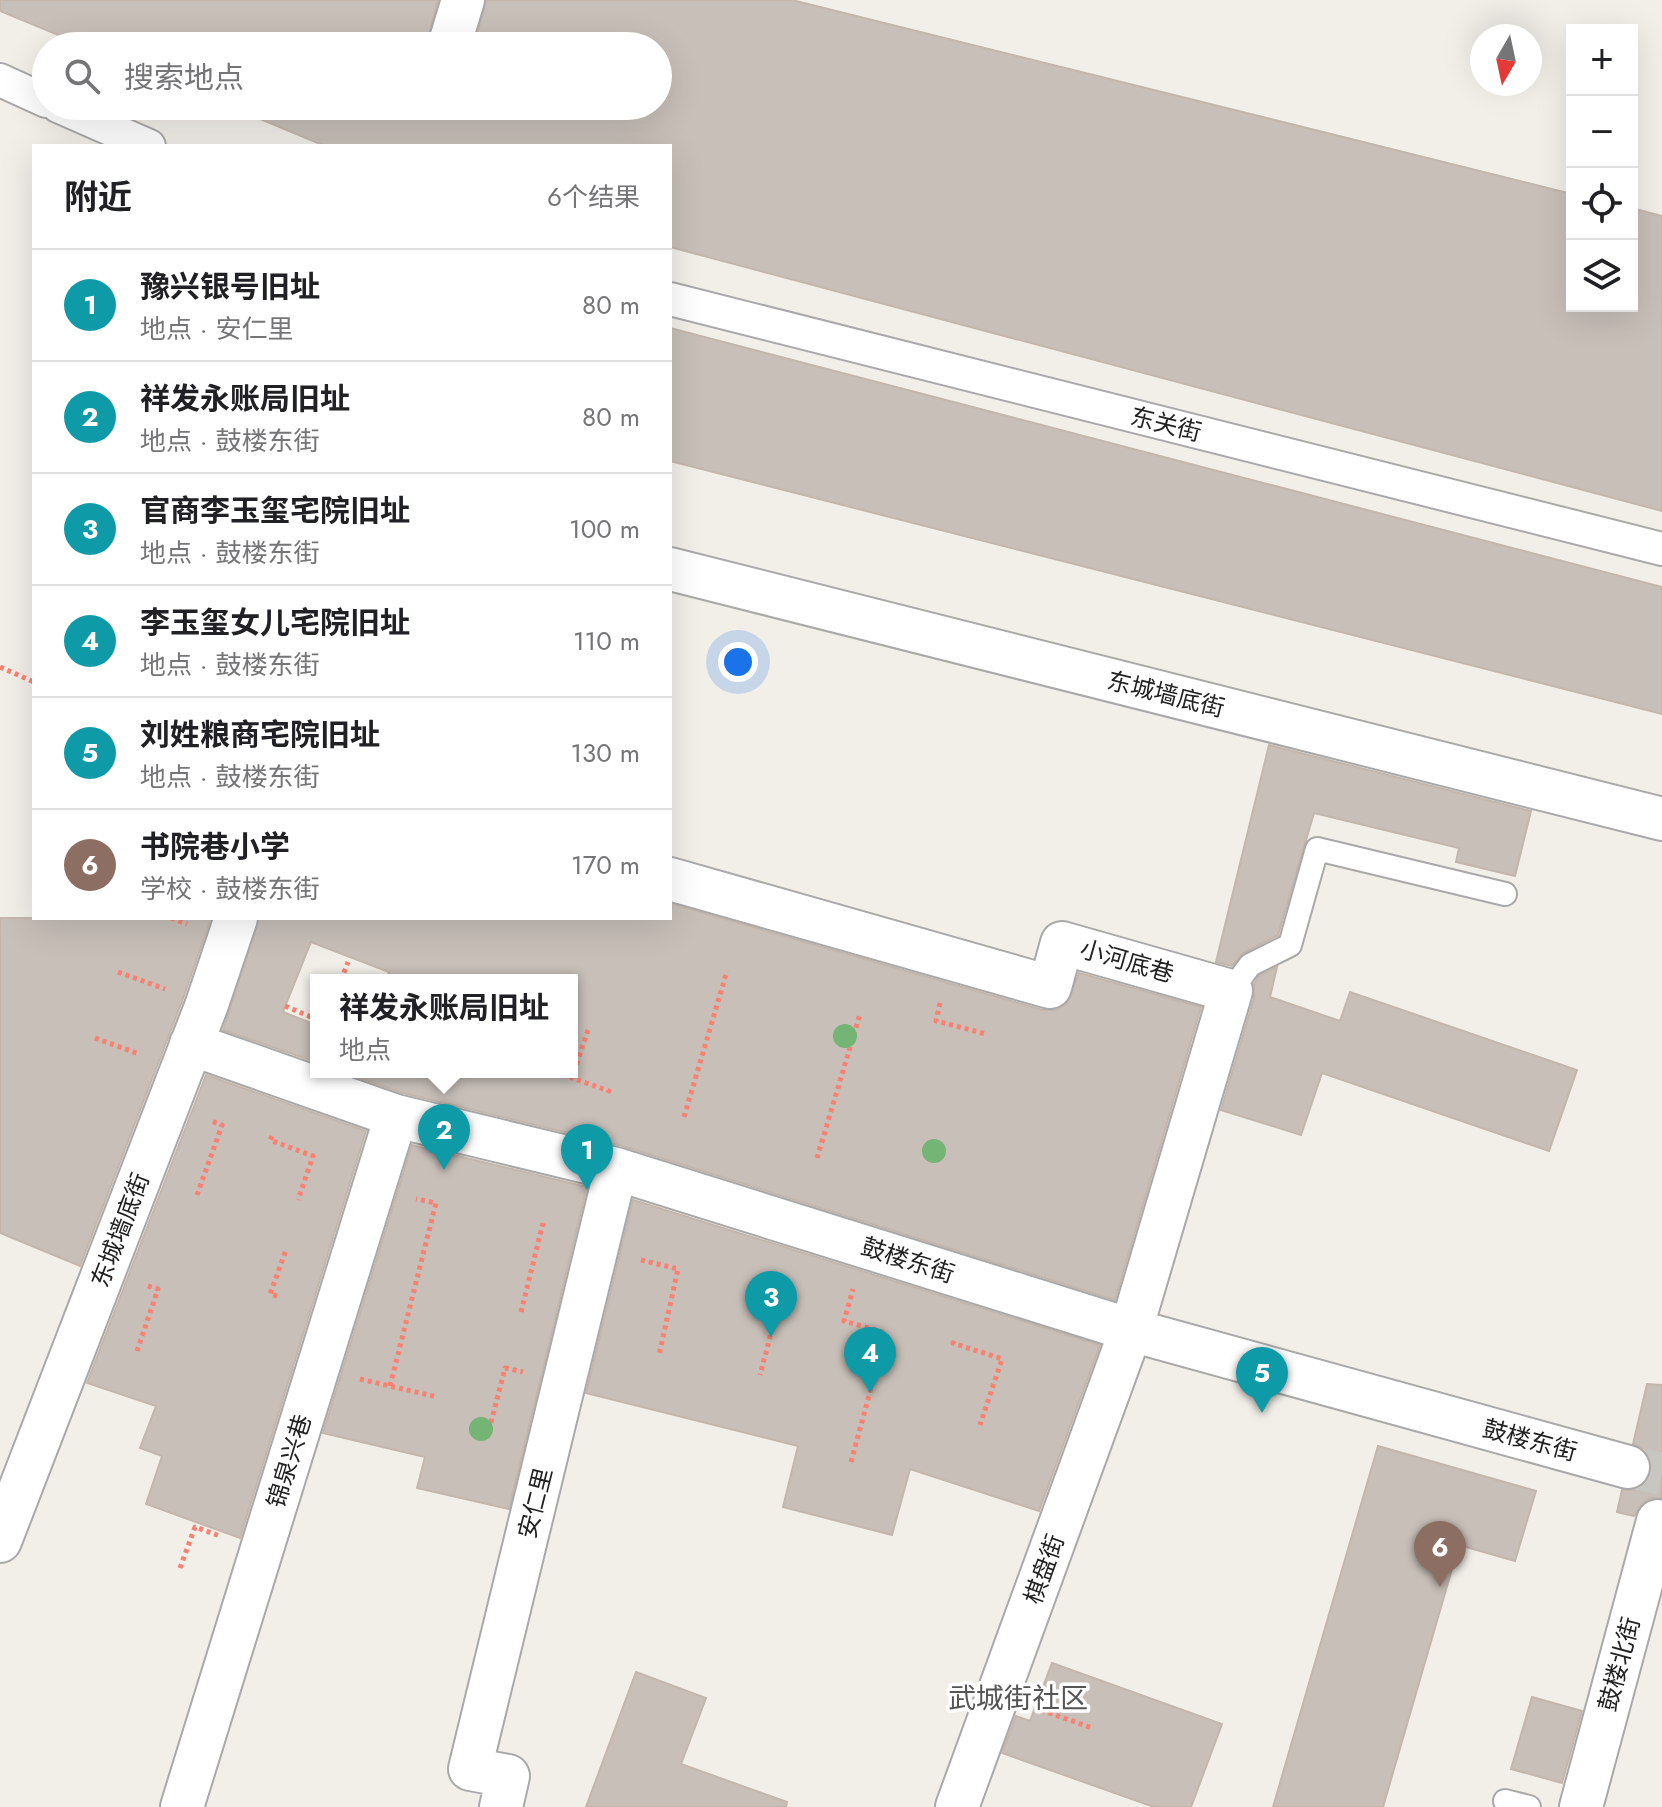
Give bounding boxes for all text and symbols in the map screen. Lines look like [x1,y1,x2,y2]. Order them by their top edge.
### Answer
north arrow [1470,24,1542,96]
map controls [1566,24,1638,312]
button: + [1566,24,1638,96]
search box [32,32,672,120]
icon: search [60,54,104,98]
text: 搜索地点 [124,56,244,99]
button: − [1566,96,1638,168]
button: locate [1566,168,1638,240]
text: 附近 [64,173,132,222]
text: 6个结果 [547,178,640,216]
button: layers [1566,240,1638,312]
text: 豫兴银号旧址 [140,265,320,308]
text: 1 [83,286,97,324]
text: 80 m [582,286,640,324]
text: 地点 · 安仁里 [140,310,293,348]
text: 祥发永账局旧址 [140,377,350,420]
text: 2 [81,398,99,436]
text: 80 m [582,398,640,436]
street label: 东关街 [1127,398,1205,450]
text: 地点 · 鼓楼东街 [140,422,319,460]
text: 官商李玉玺宅院旧址 [140,489,410,532]
text: 3 [82,510,98,548]
text: 100 m [569,510,640,548]
text: 地点 · 鼓楼东街 [140,534,319,572]
text: 李玉玺女儿宅院旧址 [140,601,410,644]
text: 4 [81,622,99,660]
text: 110 m [573,622,640,660]
your location [718,642,758,682]
text: 地点 · 鼓楼东街 [140,646,319,684]
street label: 东城墙底街 [1104,663,1228,725]
text: 刘姓粮商宅院旧址 [140,713,380,756]
text: 5 [82,734,98,772]
text: 130 m [570,734,640,772]
text: 地点 · 鼓楼东街 [140,758,319,796]
text: 书院巷小学 [140,825,290,868]
text: 6 [81,846,99,884]
text: 170 m [571,846,640,884]
text: 学校 · 鼓楼东街 [140,870,319,908]
street label: 小河底巷 [1076,931,1178,991]
popup [310,974,578,1078]
text: 祥发永账局旧址 [339,986,549,1029]
text: 地点 [339,1031,391,1069]
pin: 2 [418,1104,470,1170]
pin: 1 [561,1124,613,1190]
street label: 东城墙底街 [82,1168,158,1292]
street label: 鼓楼东街 [857,1229,959,1291]
pin: 3 [745,1271,797,1337]
pin: 4 [844,1327,896,1393]
pin: 5 [1236,1347,1288,1413]
street label: 锦泉兴巷 [258,1410,320,1512]
street label: 鼓楼东街 [1479,1411,1581,1469]
street label: 安仁里 [509,1464,561,1542]
pin: 6 [1414,1521,1466,1587]
street label: 棋盘街 [1015,1529,1073,1609]
street label: 鼓楼北街 [1590,1613,1648,1715]
district label: 武城街社区 [948,1678,1088,1719]

